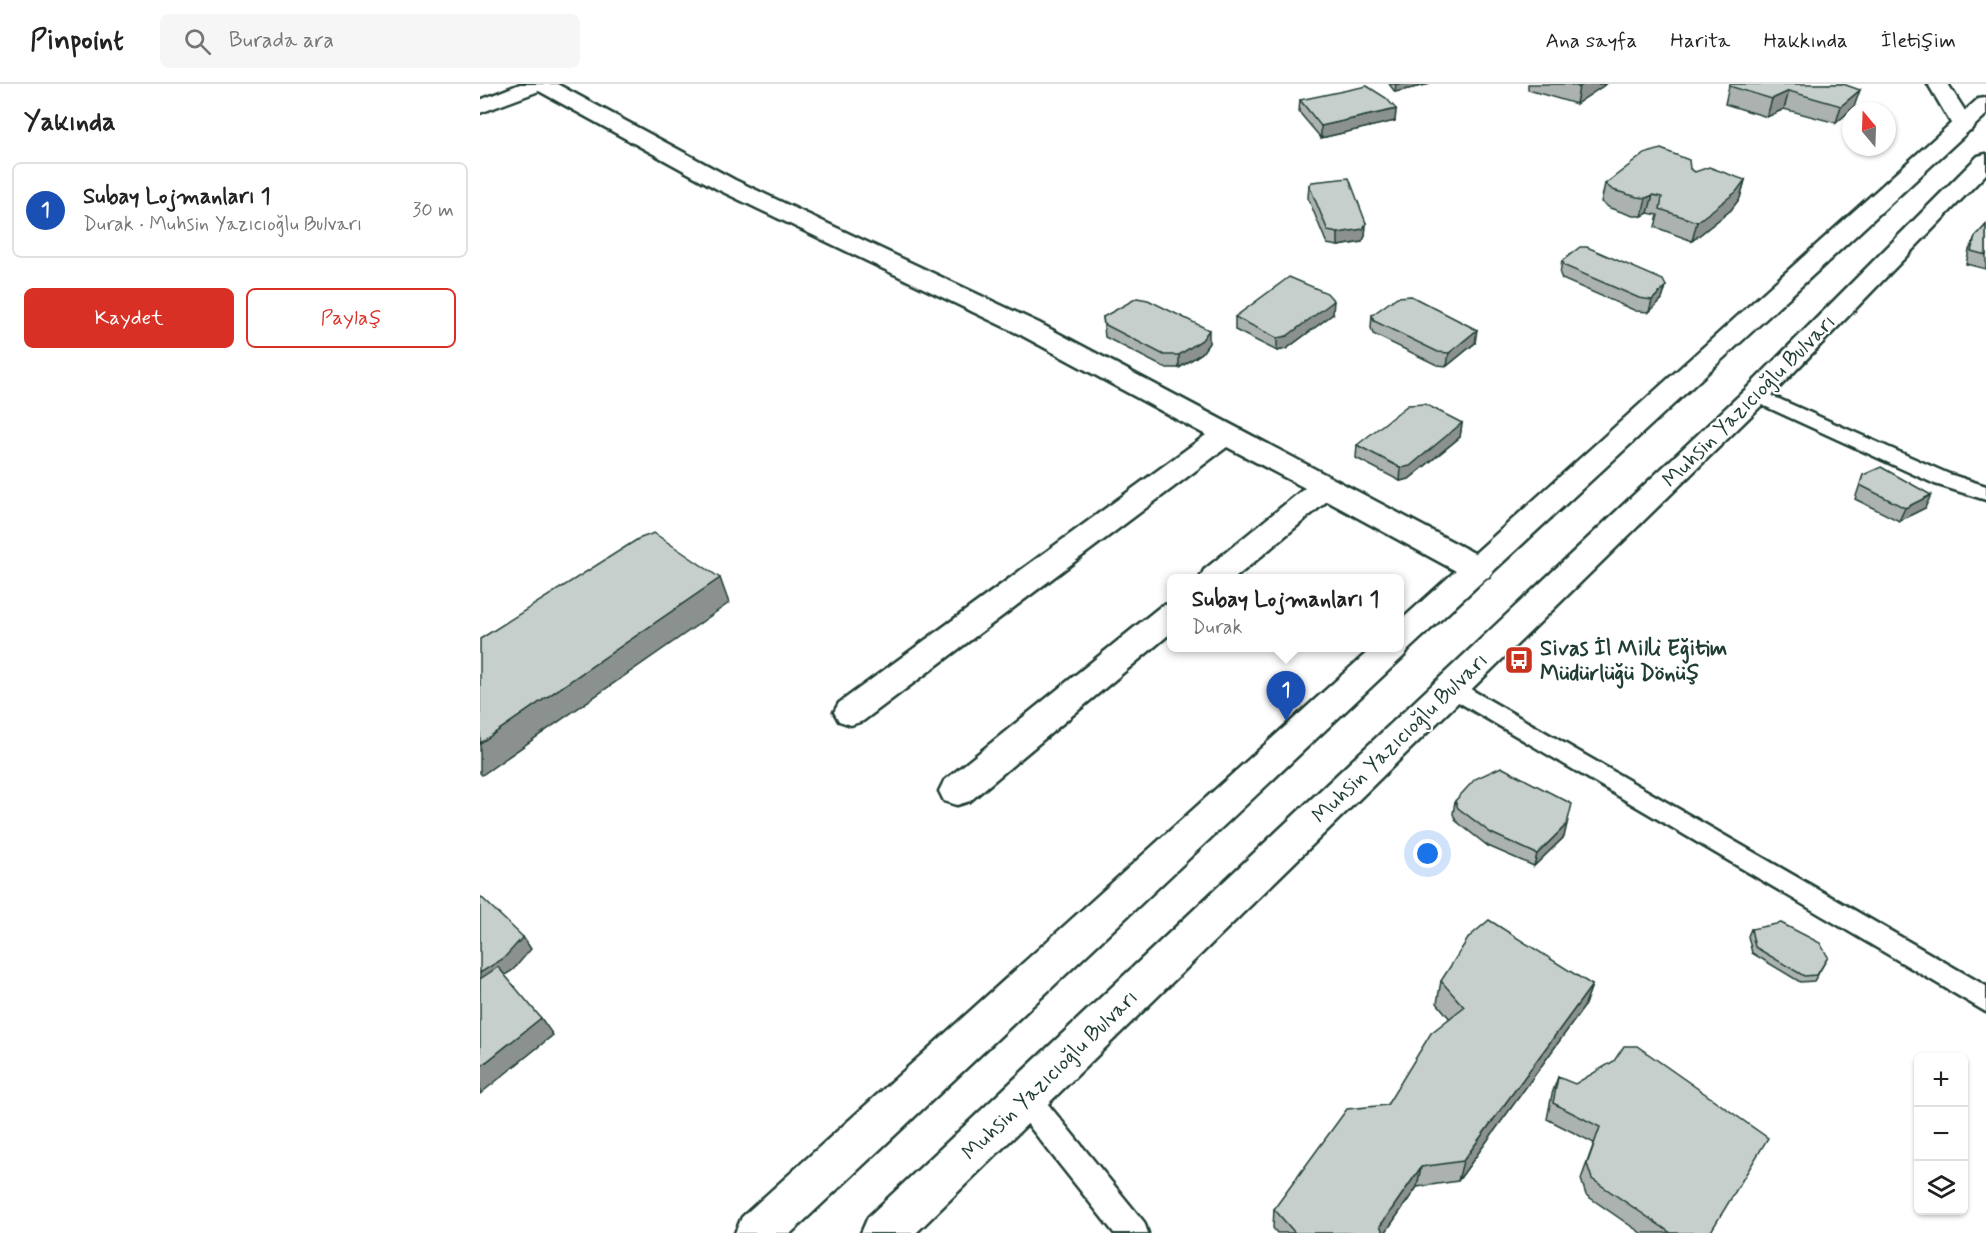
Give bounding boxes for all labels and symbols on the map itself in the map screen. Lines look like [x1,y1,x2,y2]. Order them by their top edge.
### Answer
north arrow [1842,102,1896,156]
street label: Muhsin Yazıcıoğlu Bulvarı [1657,309,1843,495]
place label: Sivas İl Milli Eğitim Müdürlüğü Dönüş [1540,635,1727,689]
bus stop icon: Sivas İl Milli Eğitim Müdürlüğü Dönüş [1503,644,1535,676]
street label: Muhsin Yazıcıoğlu Bulvarı [1306,647,1495,831]
pin: 1 [1266,672,1306,721]
your location [1413,839,1442,868]
street label: Muhsin Yazıcıoğlu Bulvarı [956,984,1145,1168]

